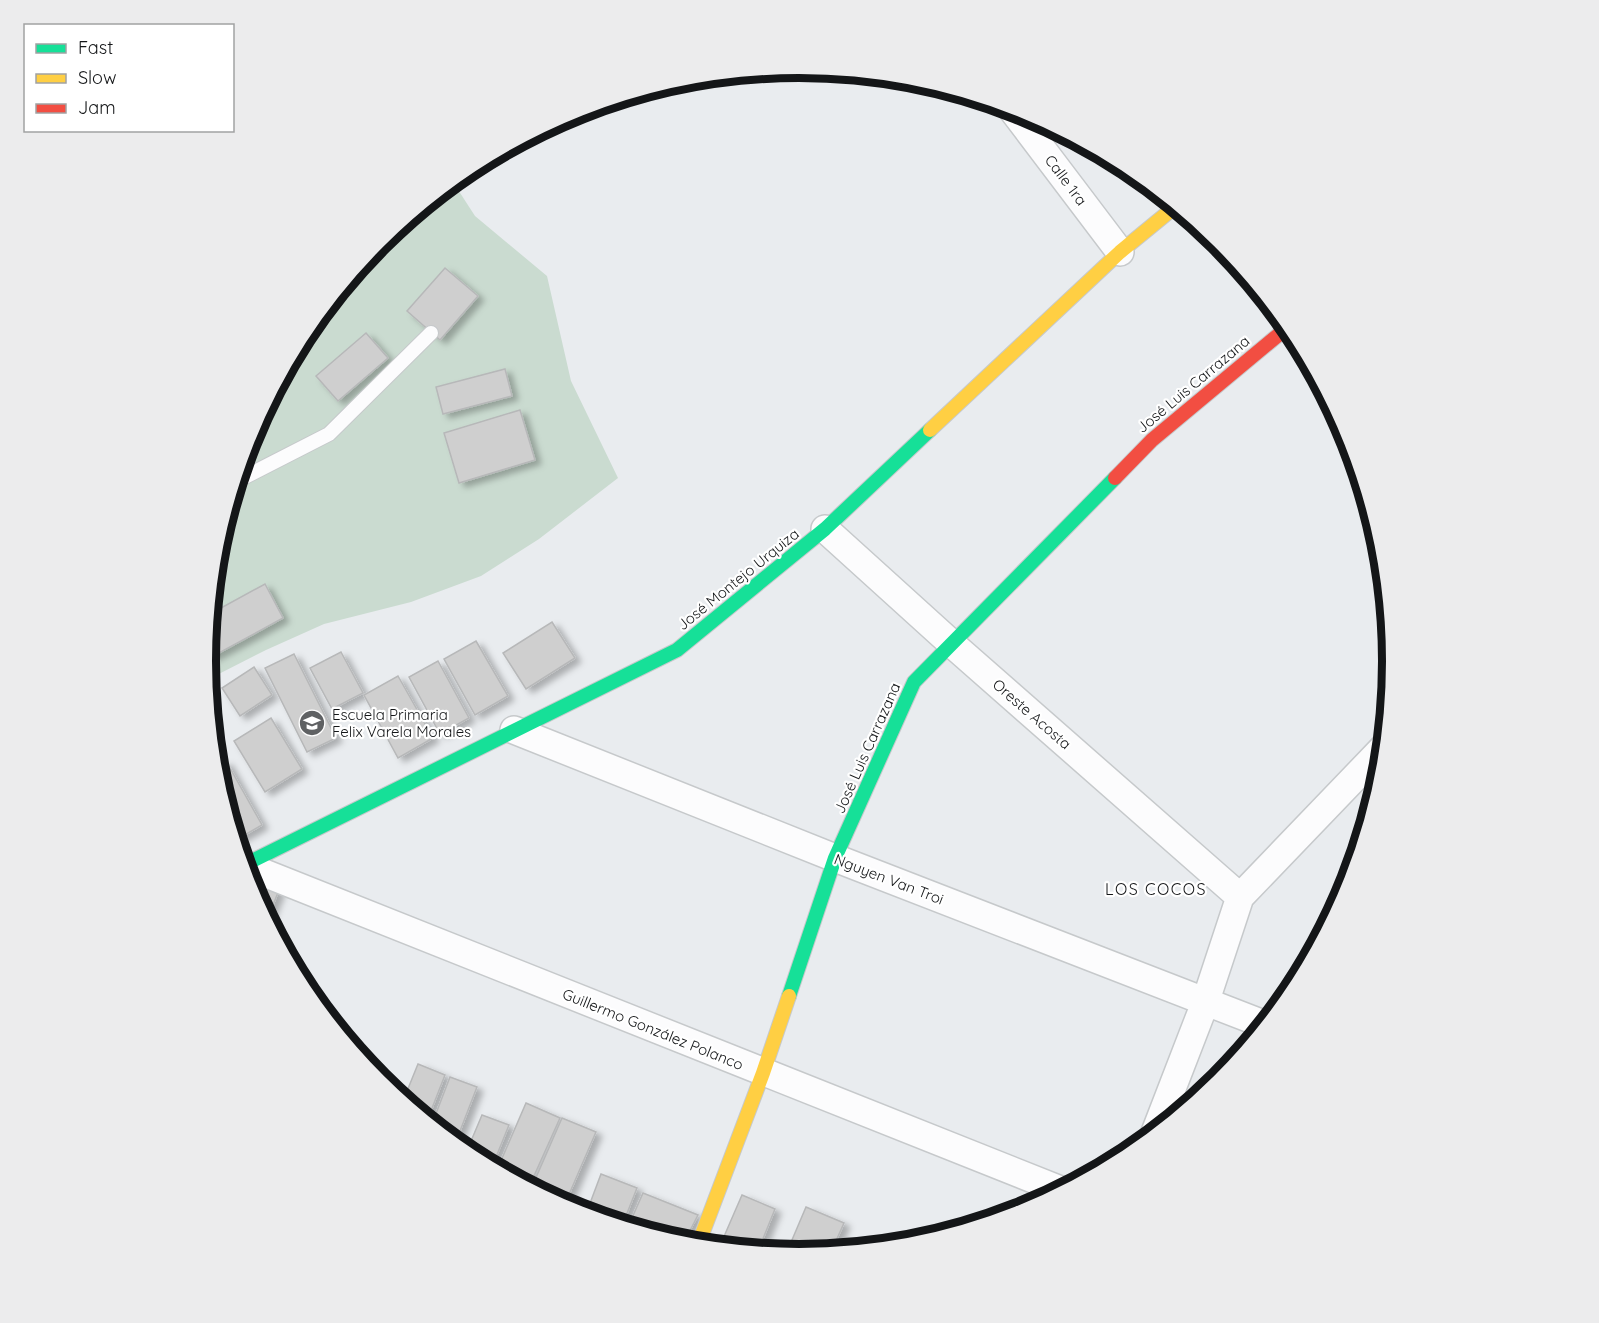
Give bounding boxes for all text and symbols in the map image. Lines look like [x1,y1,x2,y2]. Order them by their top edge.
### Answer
legend [24,24,234,132]
text: Fast [78,36,113,59]
text: Slow [78,66,116,89]
text: Jam [78,96,116,119]
street label: Calle 1ra [1041,151,1091,209]
street label: José Luis Carrazana [1133,331,1253,437]
street label: José Montejo Urquiza [673,524,803,634]
street label: Oreste Acosta [989,675,1075,753]
street label: José Luis Carrazana [830,680,904,816]
place label: Escuela Primaria Felix Varela Morales [332,705,471,741]
school or university icon: Escuela Primaria Felix Varela Morales [297,708,327,738]
street label: Nguyen Van Troi [831,849,947,909]
district label: LOS COCOS [1105,879,1207,899]
street label: Guillermo González Polanco [560,984,746,1074]

